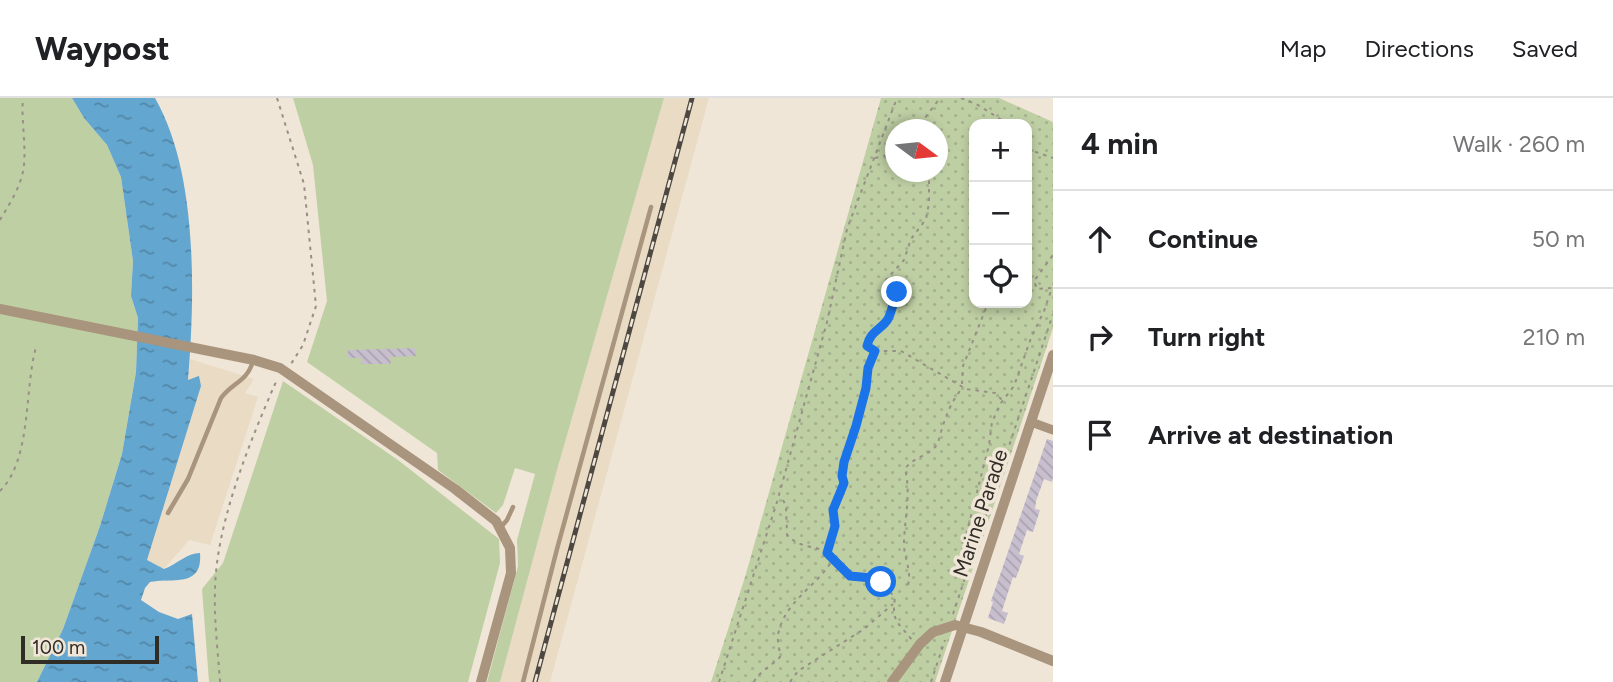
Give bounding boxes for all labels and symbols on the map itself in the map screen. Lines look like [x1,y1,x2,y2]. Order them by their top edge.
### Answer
north arrow [885,119,948,182]
route end [881,276,912,307]
street label: Marine Parade [948,446,1012,580]
route start [865,566,896,597]
scale bar [21,633,159,665]

